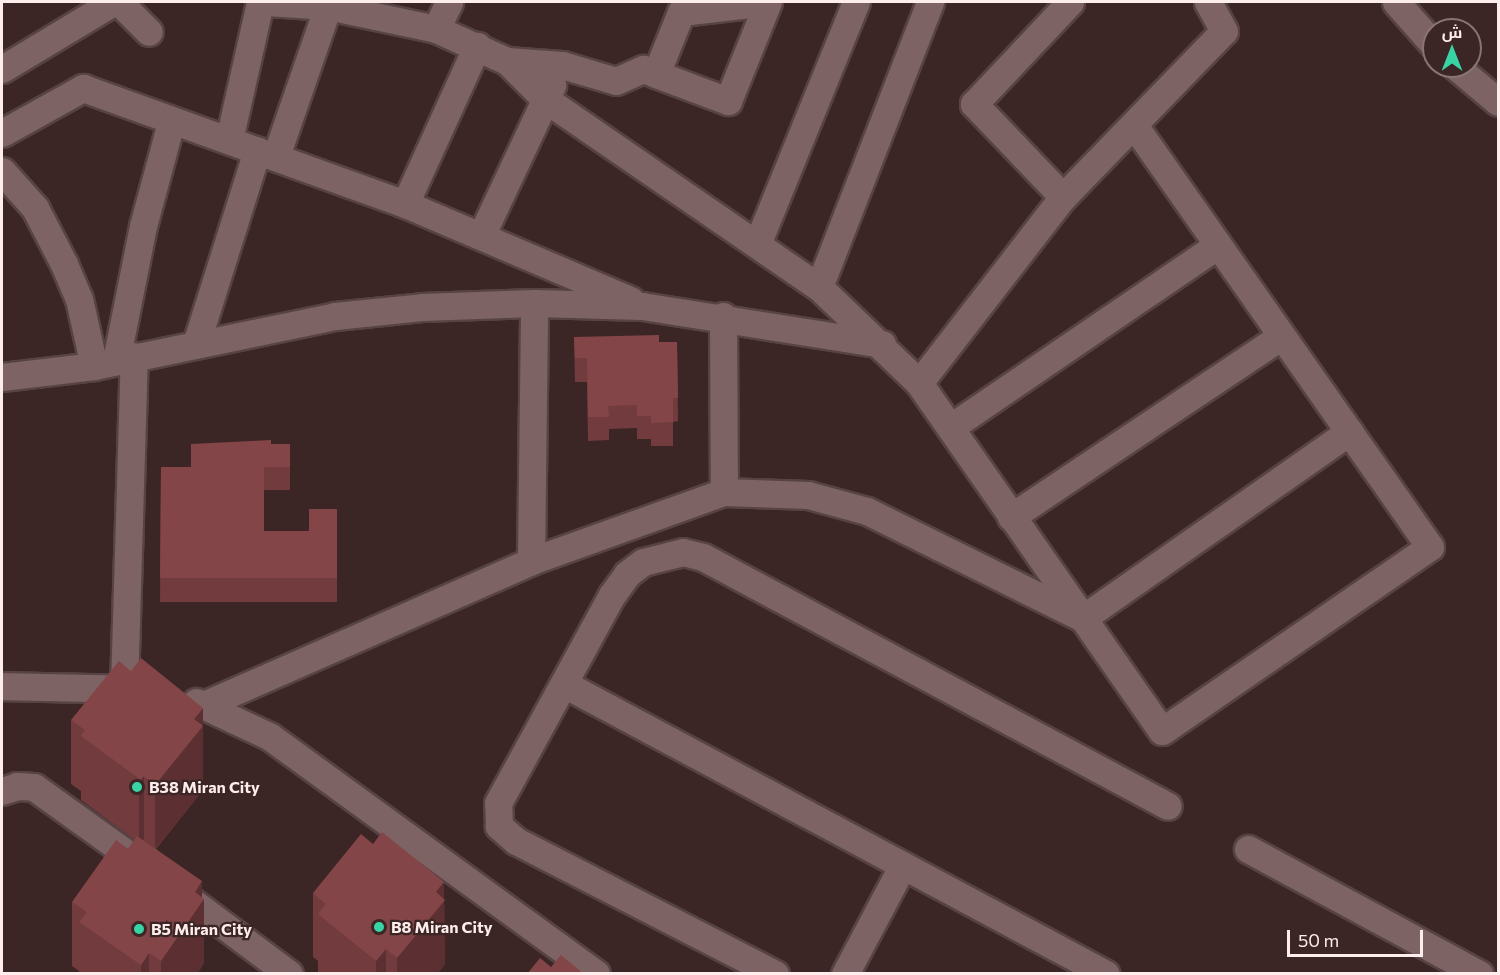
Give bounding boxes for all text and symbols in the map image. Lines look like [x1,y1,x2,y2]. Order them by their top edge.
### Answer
north arrow [1422,18,1482,78]
text: ش [1442,22,1462,41]
place label: B38 Miran City [149,777,260,797]
marker: B38 Miran City [130,780,144,794]
place label: B8 Miran City [391,917,493,937]
scale bar [1290,918,1426,956]
place label: B5 Miran City [151,919,252,939]
marker: B8 Miran City [372,920,386,934]
marker: B5 Miran City [132,922,146,936]
text: 50 m [1298,929,1339,951]

